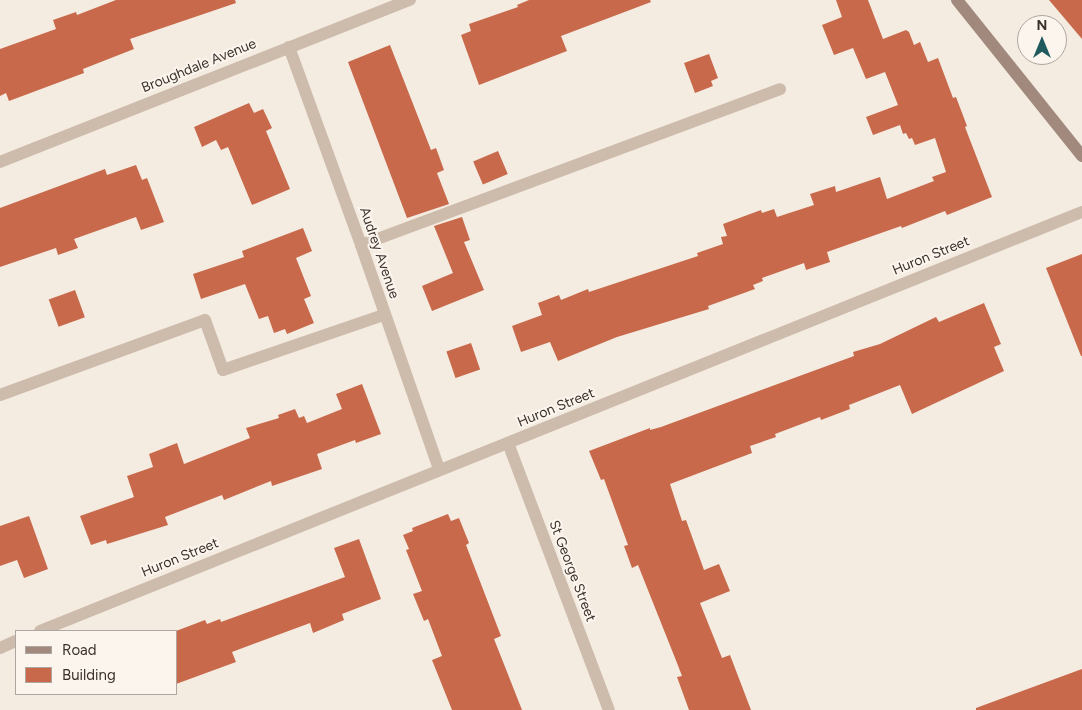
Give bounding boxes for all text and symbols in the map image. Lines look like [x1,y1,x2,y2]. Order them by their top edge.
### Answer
north arrow [1017,15,1067,65]
text: N [1037,17,1047,34]
street label: Broughdale Avenue [139,35,259,97]
street label: Audrey Avenue [355,205,403,301]
street label: Huron Street [890,233,972,279]
street label: Huron Street [515,385,597,431]
street label: St George Street [545,518,599,624]
street label: Huron Street [139,535,221,581]
legend [15,630,178,695]
text: Road [62,641,97,659]
text: Building [62,666,116,684]

